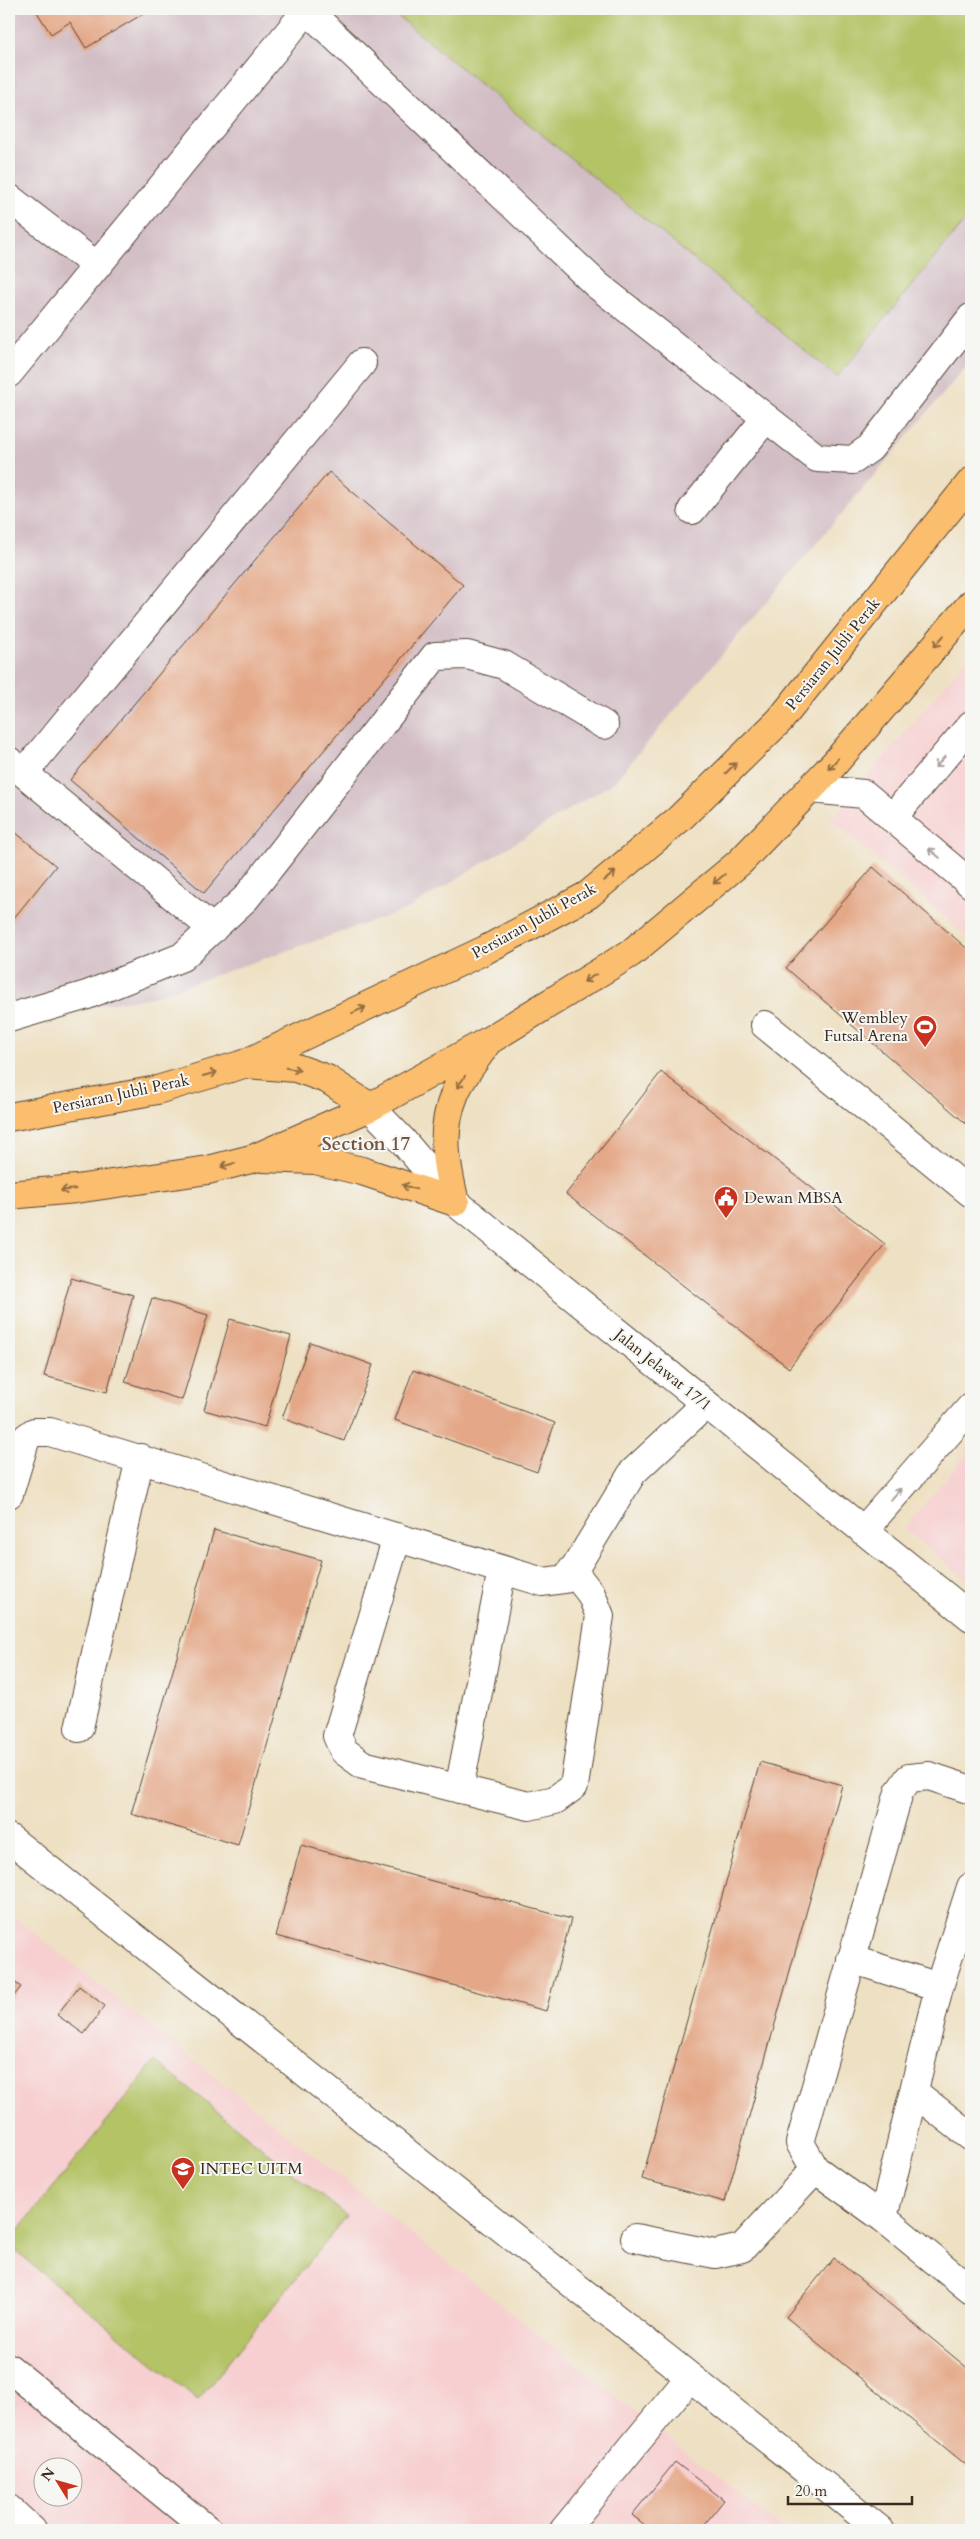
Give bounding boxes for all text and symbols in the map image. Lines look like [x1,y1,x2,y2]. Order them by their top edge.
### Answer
street label: Persiaran Jubli Perak [781,593,886,715]
one-way arrow [934,634,945,647]
one-way arrow [934,756,945,769]
one-way arrow [827,758,839,770]
one-way arrow [725,762,737,774]
one-way arrow [928,847,941,858]
one-way arrow [603,871,616,882]
one-way arrow [713,874,726,885]
street label: Persiaran Jubli Perak [468,877,601,964]
one-way arrow [584,973,598,983]
one-way arrow [351,1005,366,1014]
place label: Wembley Futsal Arena [824,1007,909,1047]
sports icon: Wembley Futsal Arena [912,1014,938,1048]
one-way arrow [284,1064,300,1074]
street label: Persiaran Jubli Perak [51,1069,192,1119]
one-way arrow [202,1069,218,1079]
one-way arrow [456,1074,466,1088]
district label: Section 17 [322,1131,410,1157]
one-way arrow [221,1161,237,1170]
one-way arrow [401,1181,417,1191]
one-way arrow [60,1185,76,1195]
public building icon: Dewan MBSA [713,1185,739,1219]
place label: Dewan MBSA [744,1187,843,1209]
street label: Jalan Jelawat 17/1 [608,1323,716,1416]
one-way arrow [890,1487,901,1500]
school or university icon: INTEC UITM [170,2156,196,2190]
place label: INTEC UITM [200,2158,303,2180]
north arrow [32,2456,82,2506]
text: N [37,2464,59,2485]
scale bar [788,2474,911,2506]
text: 20 m [795,2481,827,2501]

